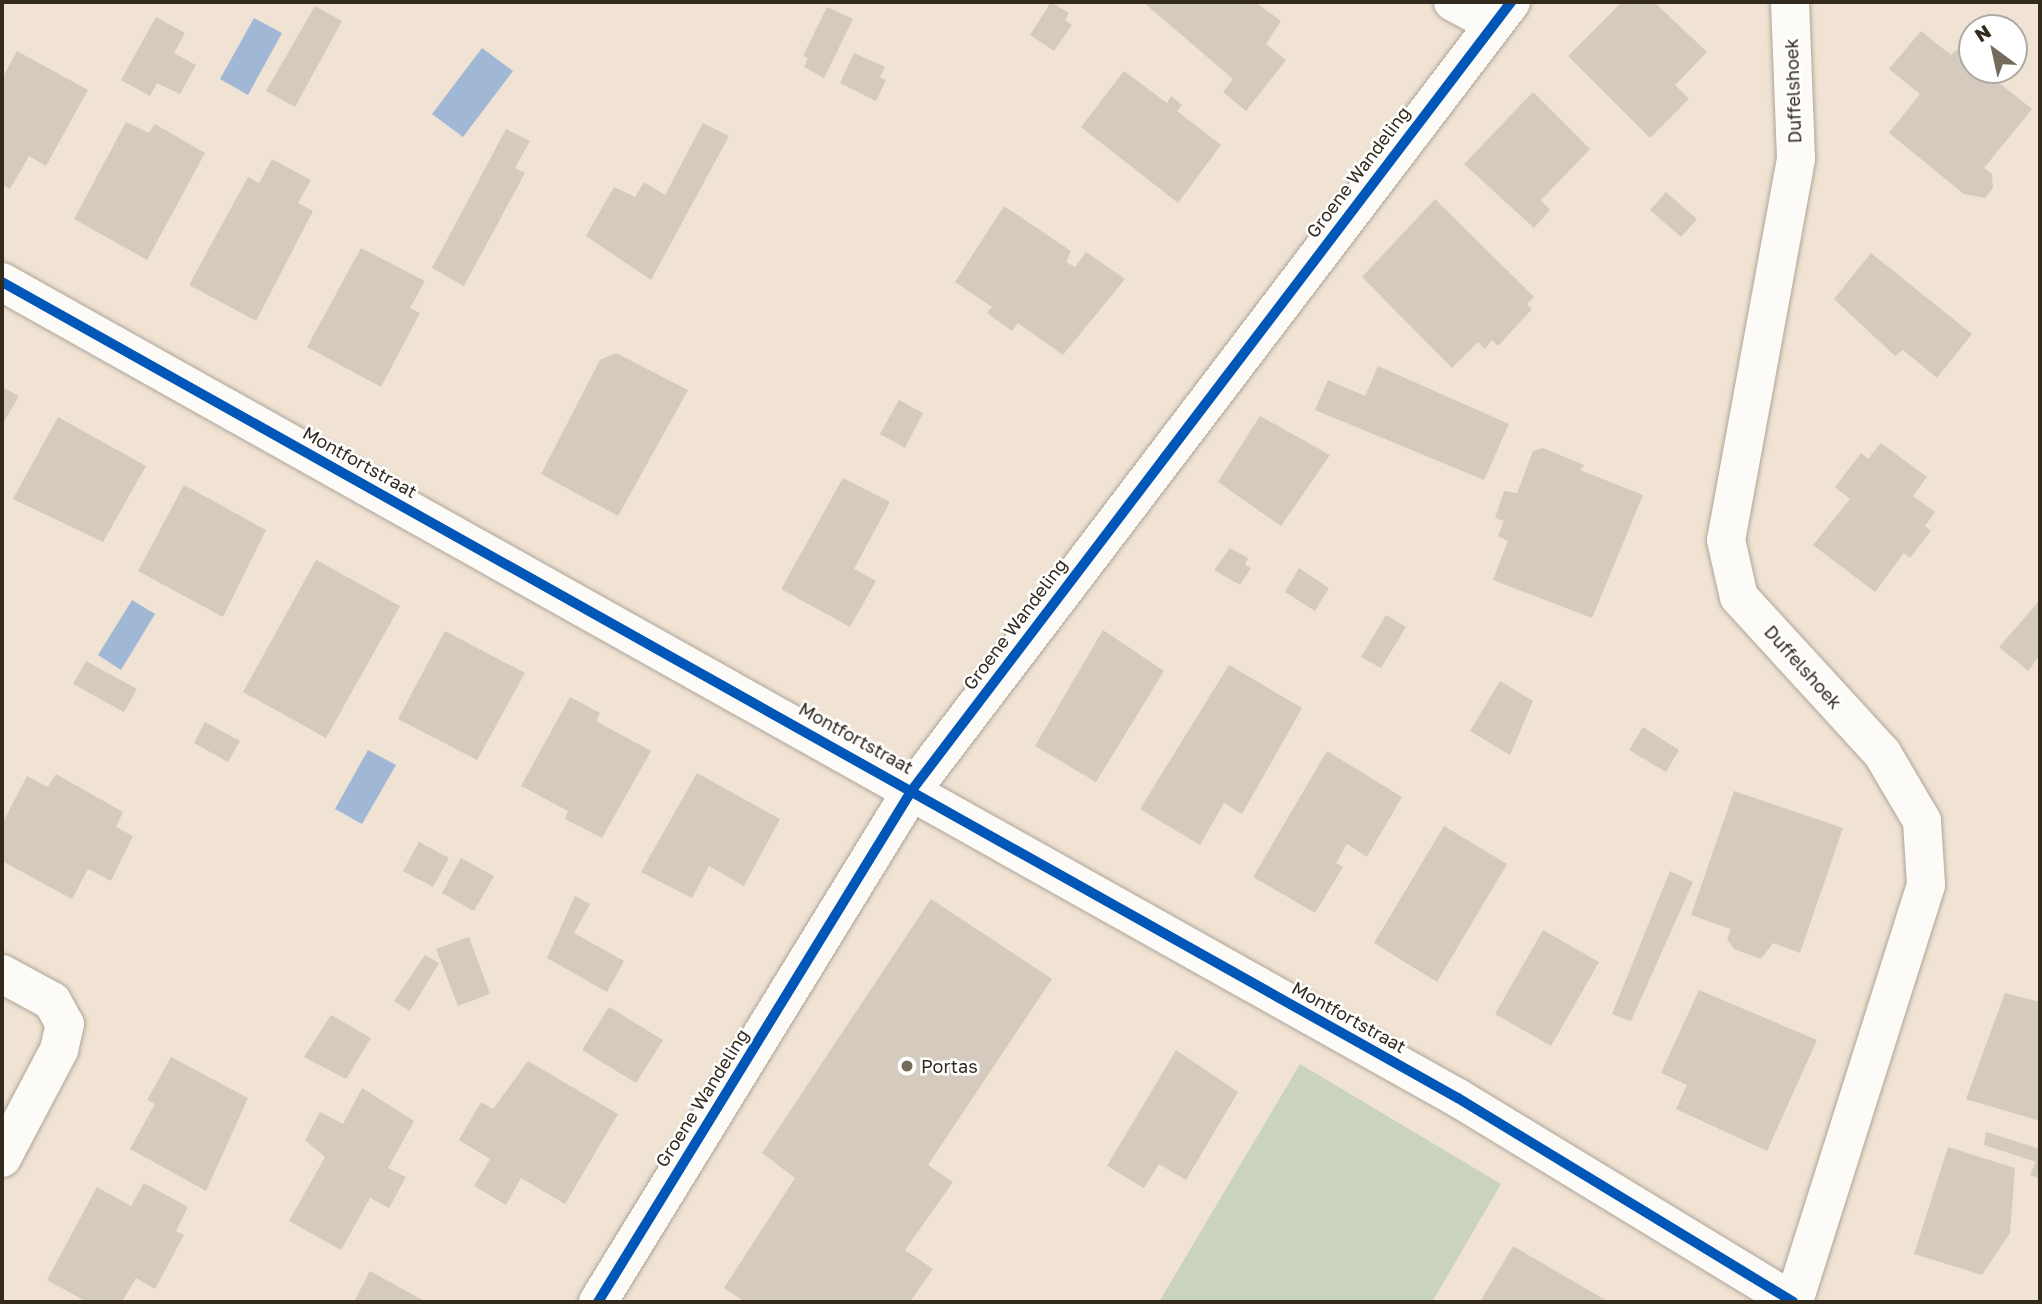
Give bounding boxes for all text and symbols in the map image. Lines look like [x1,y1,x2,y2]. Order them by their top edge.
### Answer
north arrow [1958,14,2028,84]
text: N [1970,19,1995,46]
street label: Duffelshoek [1780,38,1806,144]
street label: Groene Wandeling [1302,102,1414,242]
street label: Montfortstraat [299,422,421,502]
street label: Groene Wandeling [959,554,1071,694]
street label: Duffelshoek [1760,621,1846,713]
street label: Montfortstraat [795,698,917,778]
street label: Montfortstraat [1288,977,1410,1057]
street label: Groene Wandeling [651,1025,753,1171]
place label: Portas [921,1055,978,1077]
marker: Portas [899,1058,915,1074]

